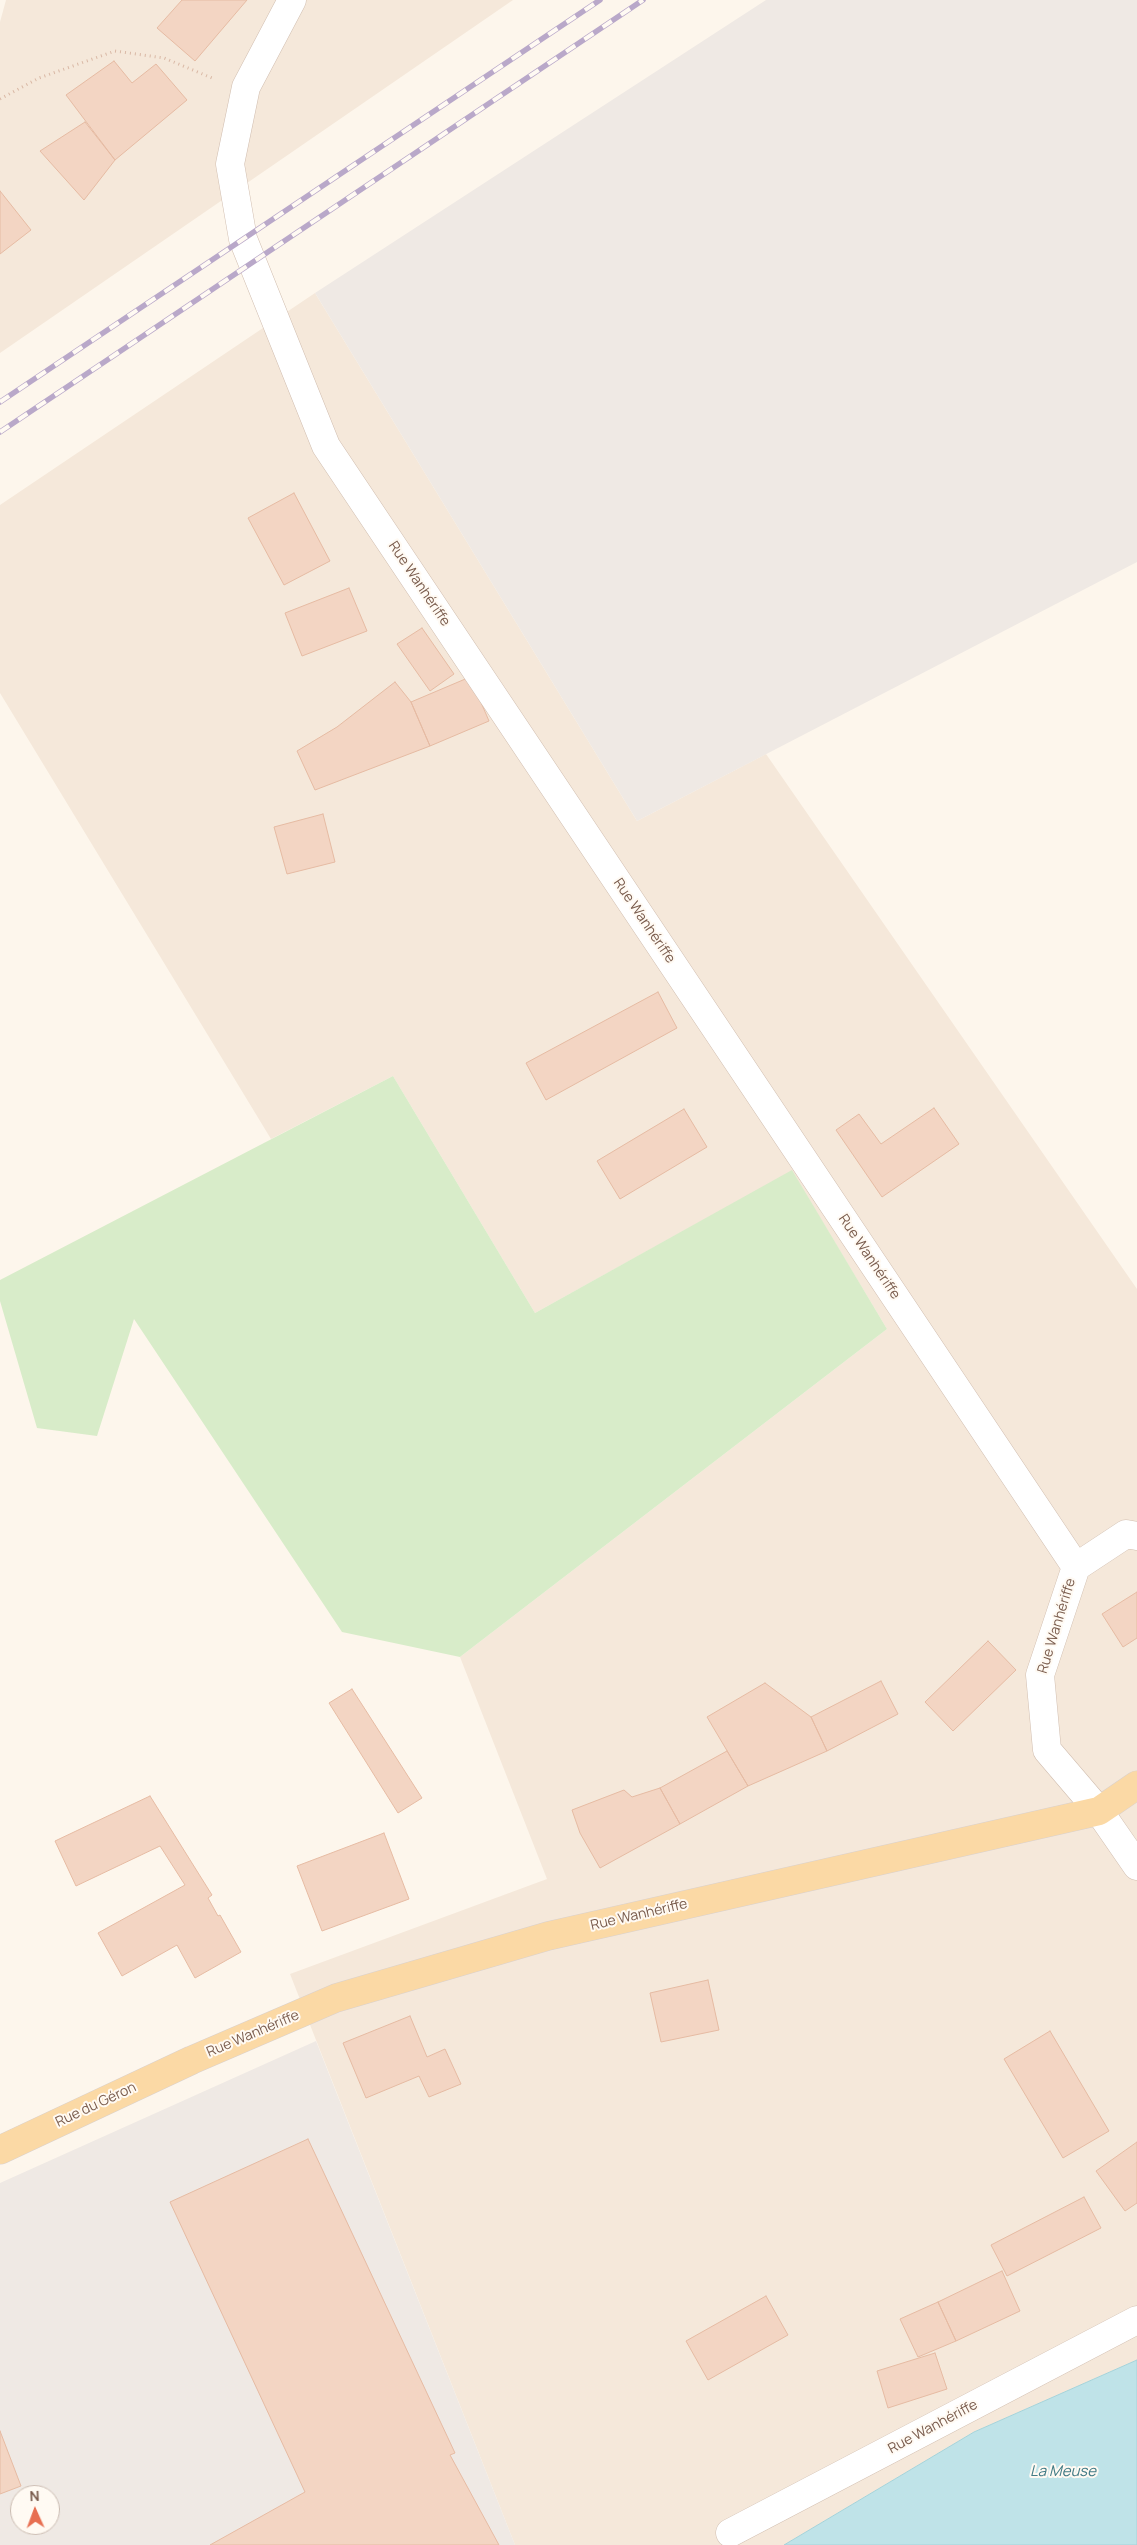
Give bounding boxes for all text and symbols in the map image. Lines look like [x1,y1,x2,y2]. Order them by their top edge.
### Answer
street label: Rue Wanhériffe [384,538,454,630]
street label: Rue Wanhériffe [609,875,679,967]
street label: Rue Wanhériffe [834,1211,904,1303]
street label: Rue Wanhériffe [1035,1576,1079,1676]
street label: Rue Wanhériffe [589,1896,689,1934]
street label: Rue Wanhériffe [204,2007,302,2061]
street label: Rue du Géron [53,2079,139,2131]
street label: Rue Wanhériffe [885,2396,981,2458]
water label: La Meuse [1030,2463,1096,2481]
north arrow [10,2485,60,2535]
text: N [29,2486,40,2505]

